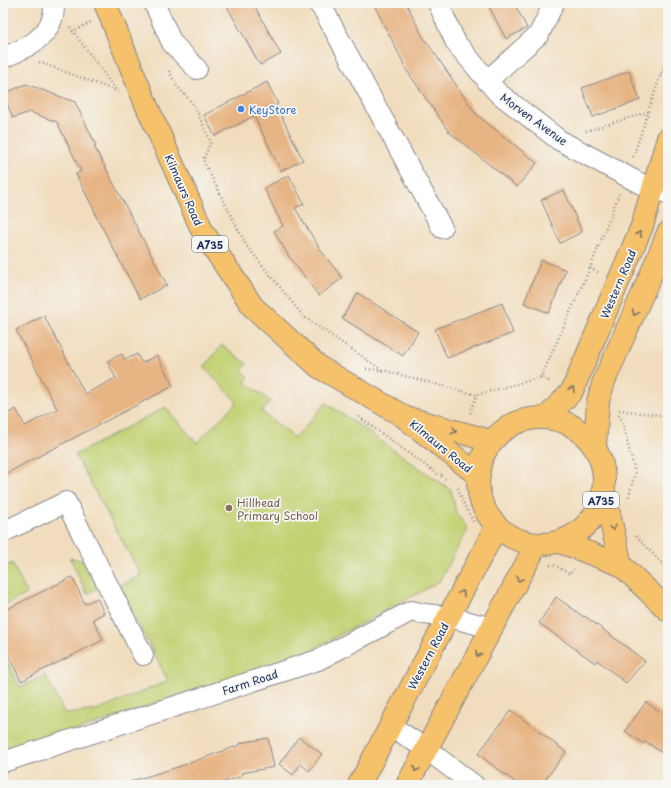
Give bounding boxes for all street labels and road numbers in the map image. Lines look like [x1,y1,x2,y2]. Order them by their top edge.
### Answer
street label: Morven Avenue [497,89,571,149]
street label: Kilmaurs Road [161,152,207,228]
road number: A735 [192,236,228,252]
street label: Western Road [596,247,640,321]
street label: Kilmaurs Road [406,415,476,477]
road number: A735 [583,492,619,508]
street label: Western Road [403,619,453,693]
street label: Farm Road [220,665,280,699]

